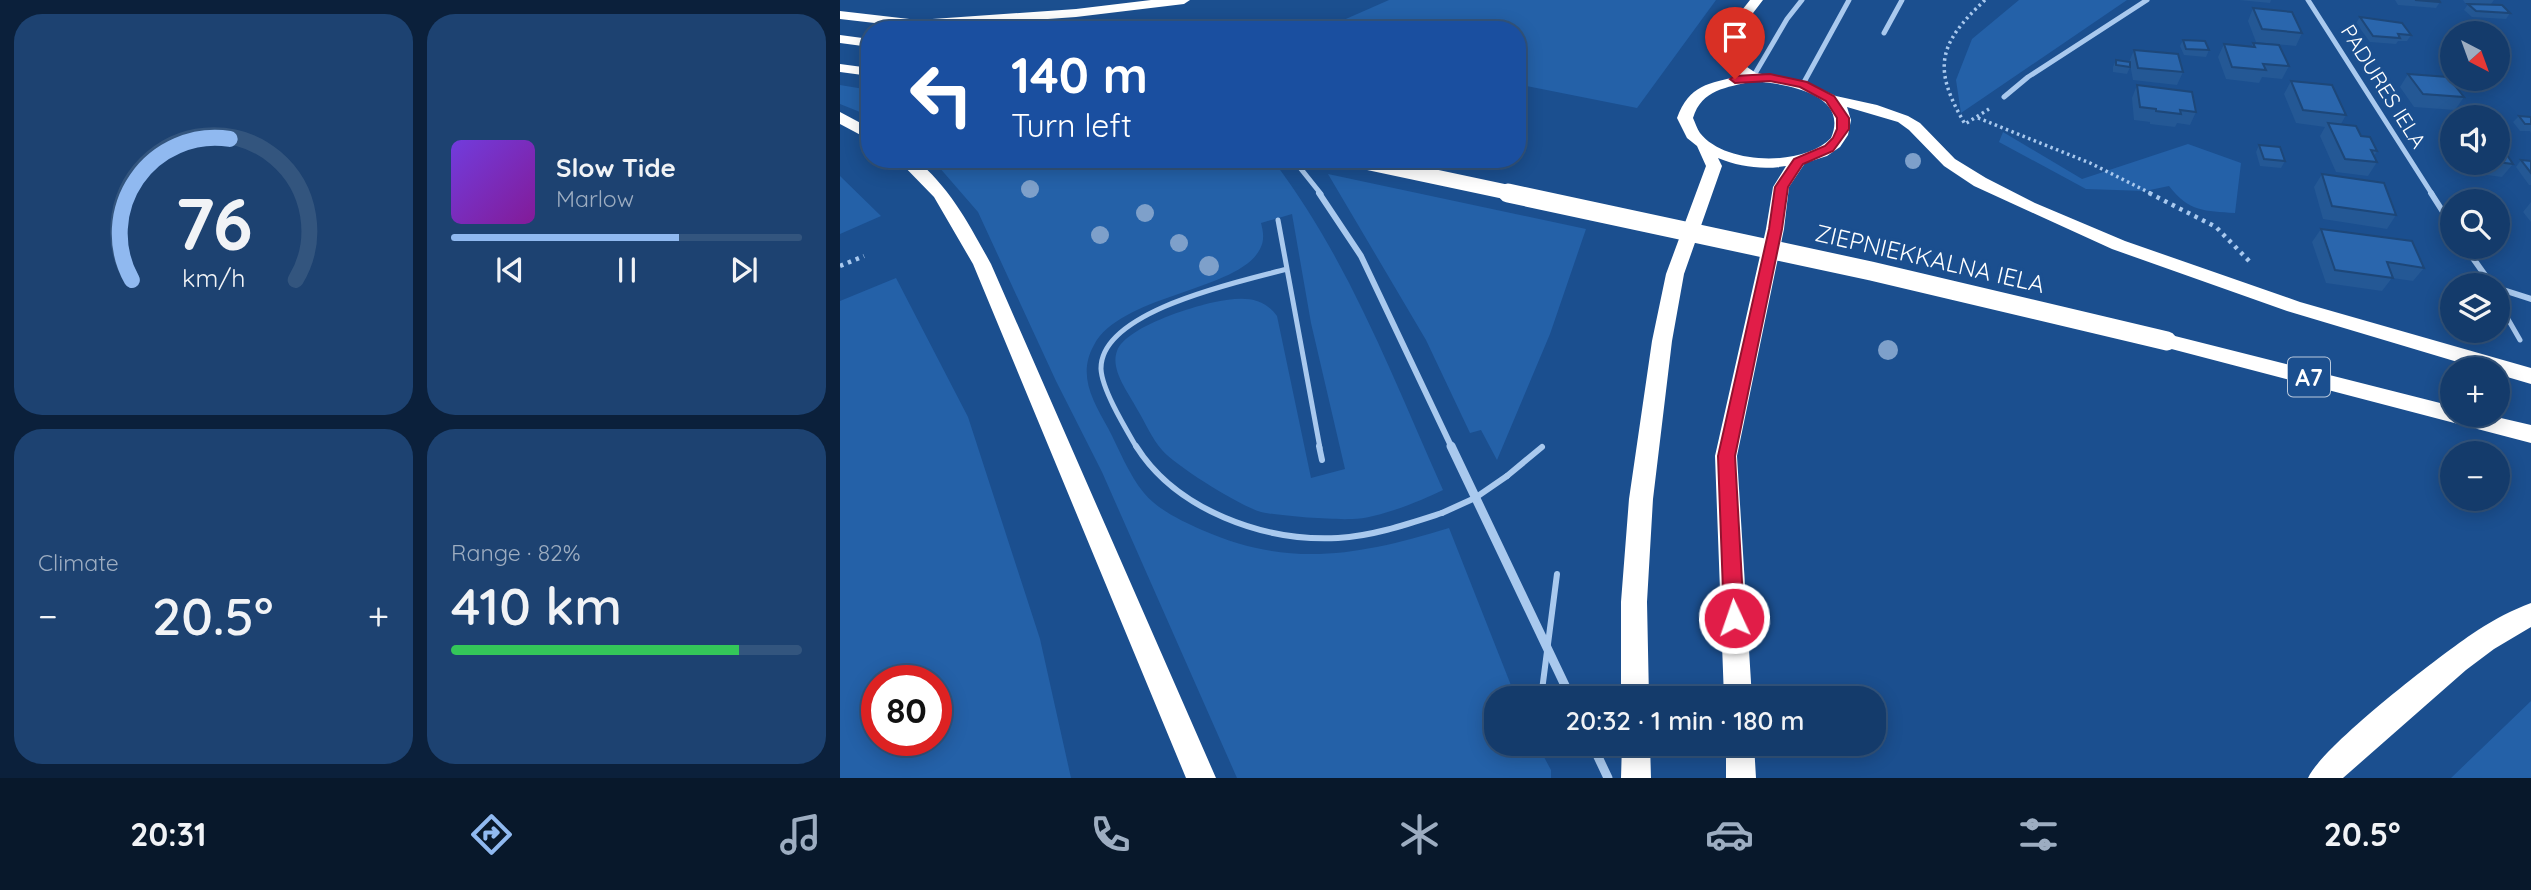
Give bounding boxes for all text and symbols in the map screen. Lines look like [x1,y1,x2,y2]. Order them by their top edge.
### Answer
pin [1705,7,1765,79]
icon: arrive [1716,18,1754,56]
street label: PADURES IELA [2336,19,2432,153]
north arrow [2440,21,2510,91]
map controls [2440,21,2510,511]
text: 140 m [1011,44,1148,105]
icon: left [896,49,987,140]
text: Turn left [1011,105,1132,145]
button: sound [2440,105,2510,175]
text: Slow Tide [556,151,676,184]
text: 76 [174,178,253,269]
text: Marlow [556,184,634,213]
button: search [2440,189,2510,259]
street label: ZIEPNIEKKALNA IELA [1812,217,2048,299]
icon: previous [491,251,529,289]
icon: pause [608,251,646,289]
icon: next [725,251,763,289]
text: km/h [182,262,245,293]
button: layers [2440,273,2510,343]
button: + [2440,357,2510,427]
road number: A7 [2288,358,2330,396]
button: − [2440,441,2510,511]
text: Range · 82% [451,538,581,567]
text: Climate [38,548,119,577]
text: 410 km [451,573,622,638]
position arrow [1697,581,1771,655]
text: 20.5° [152,583,273,648]
text: − [38,592,58,640]
text: + [368,592,389,640]
speed limit sign: 80 [861,665,952,756]
text: 20:32 · 1 min · 180 m [1566,704,1804,737]
icon: directions [467,810,516,859]
icon: music [776,810,825,859]
icon: phone [1086,810,1135,859]
icon: climate [1395,810,1444,859]
icon: car [1705,810,1754,859]
icon: filters [2014,810,2063,859]
text: 20:31 [130,814,206,854]
text: 20.5° [2324,814,2401,854]

